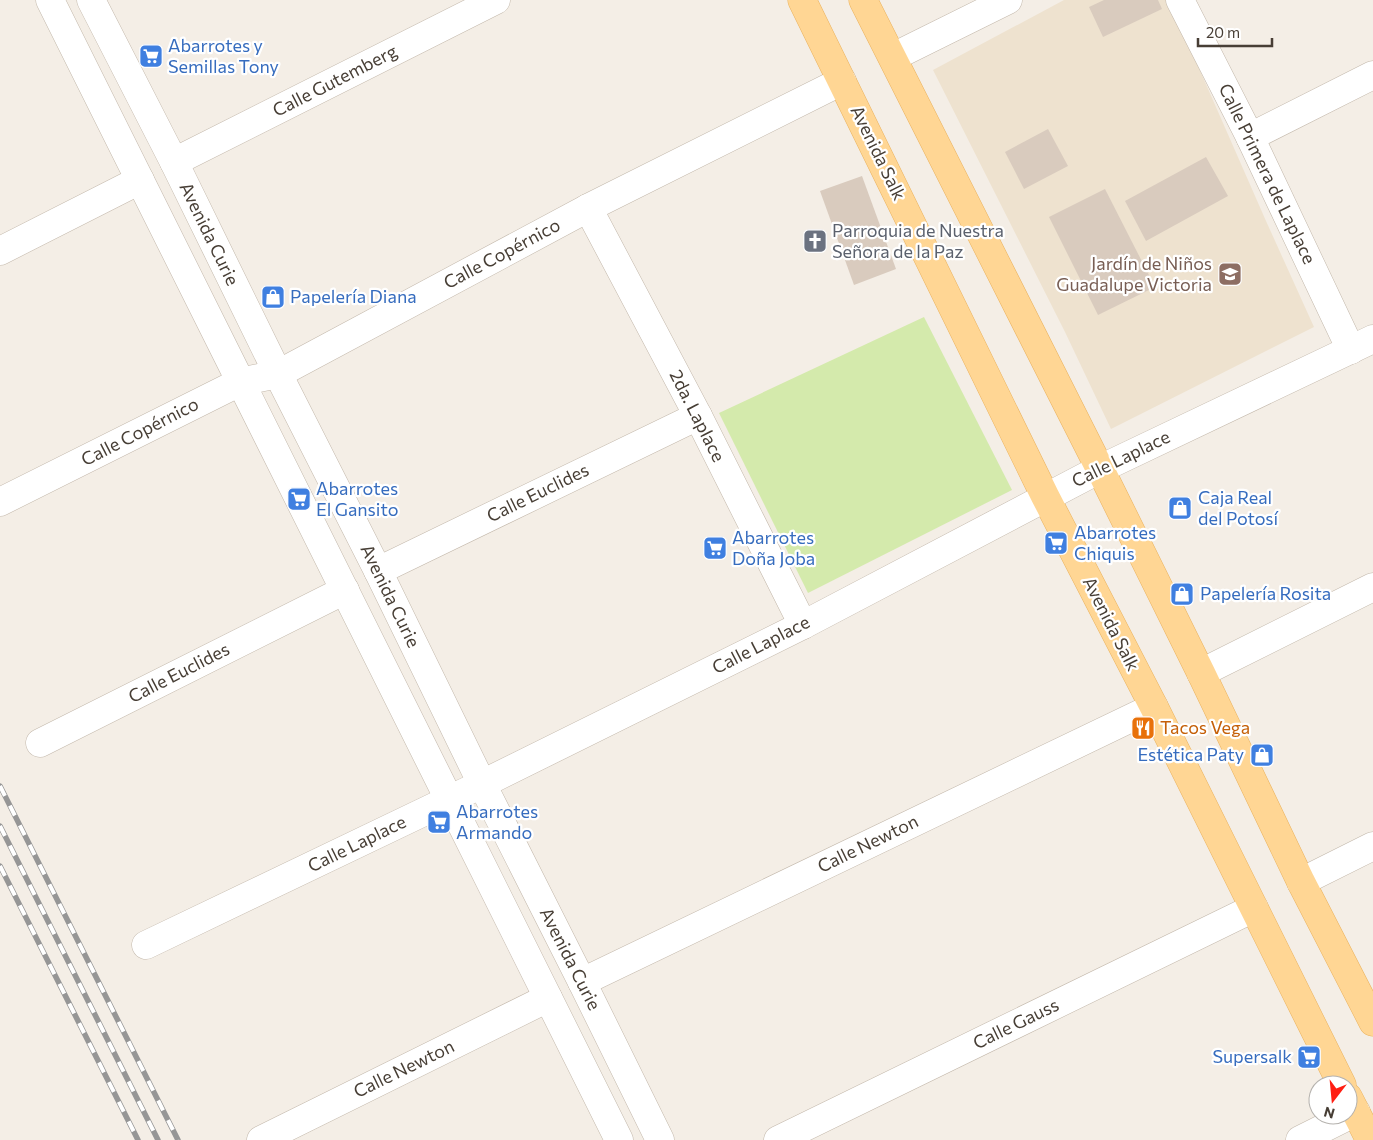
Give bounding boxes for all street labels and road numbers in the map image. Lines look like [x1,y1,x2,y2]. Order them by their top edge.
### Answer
street label: Calle Gutemberg [269,39,401,121]
street label: Calle Primera de Laplace [1215,80,1321,267]
street label: Avenida Salk [847,102,911,204]
street label: Avenida Curie [175,178,244,289]
street label: Calle Copérnico [439,213,564,293]
street label: 2da. Laplace [665,366,730,465]
street label: Calle Copérnico [77,392,202,470]
street label: Calle Laplace [1068,425,1173,491]
street label: Calle Euclides [483,458,592,526]
street label: Avenida Curie [356,540,425,651]
street label: Avenida Salk [1079,573,1145,674]
street label: Calle Laplace [708,610,813,678]
street label: Calle Euclides [124,637,233,707]
street label: Calle Newton [814,809,922,877]
street label: Calle Laplace [304,810,409,876]
street label: Avenida Curie [536,904,606,1013]
street label: Calle Gauss [969,993,1062,1053]
street label: Calle Newton [350,1034,458,1102]

